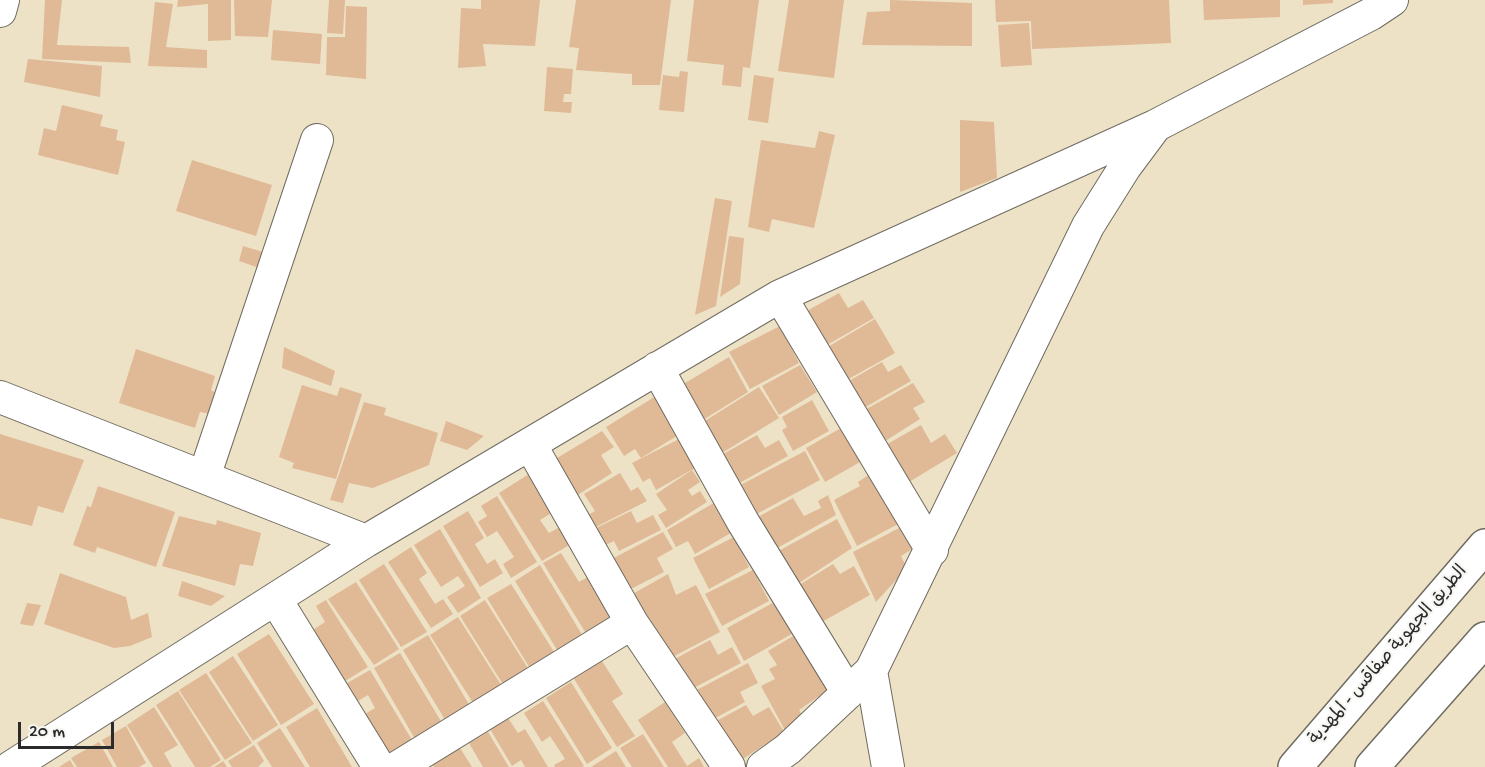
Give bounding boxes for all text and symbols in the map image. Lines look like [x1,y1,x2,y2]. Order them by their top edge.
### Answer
street label: الطريق الجهوية صفاقس - المهدية [1305,562,1473,750]
scale bar [21,710,117,748]
text: 20 m [29,722,65,743]

